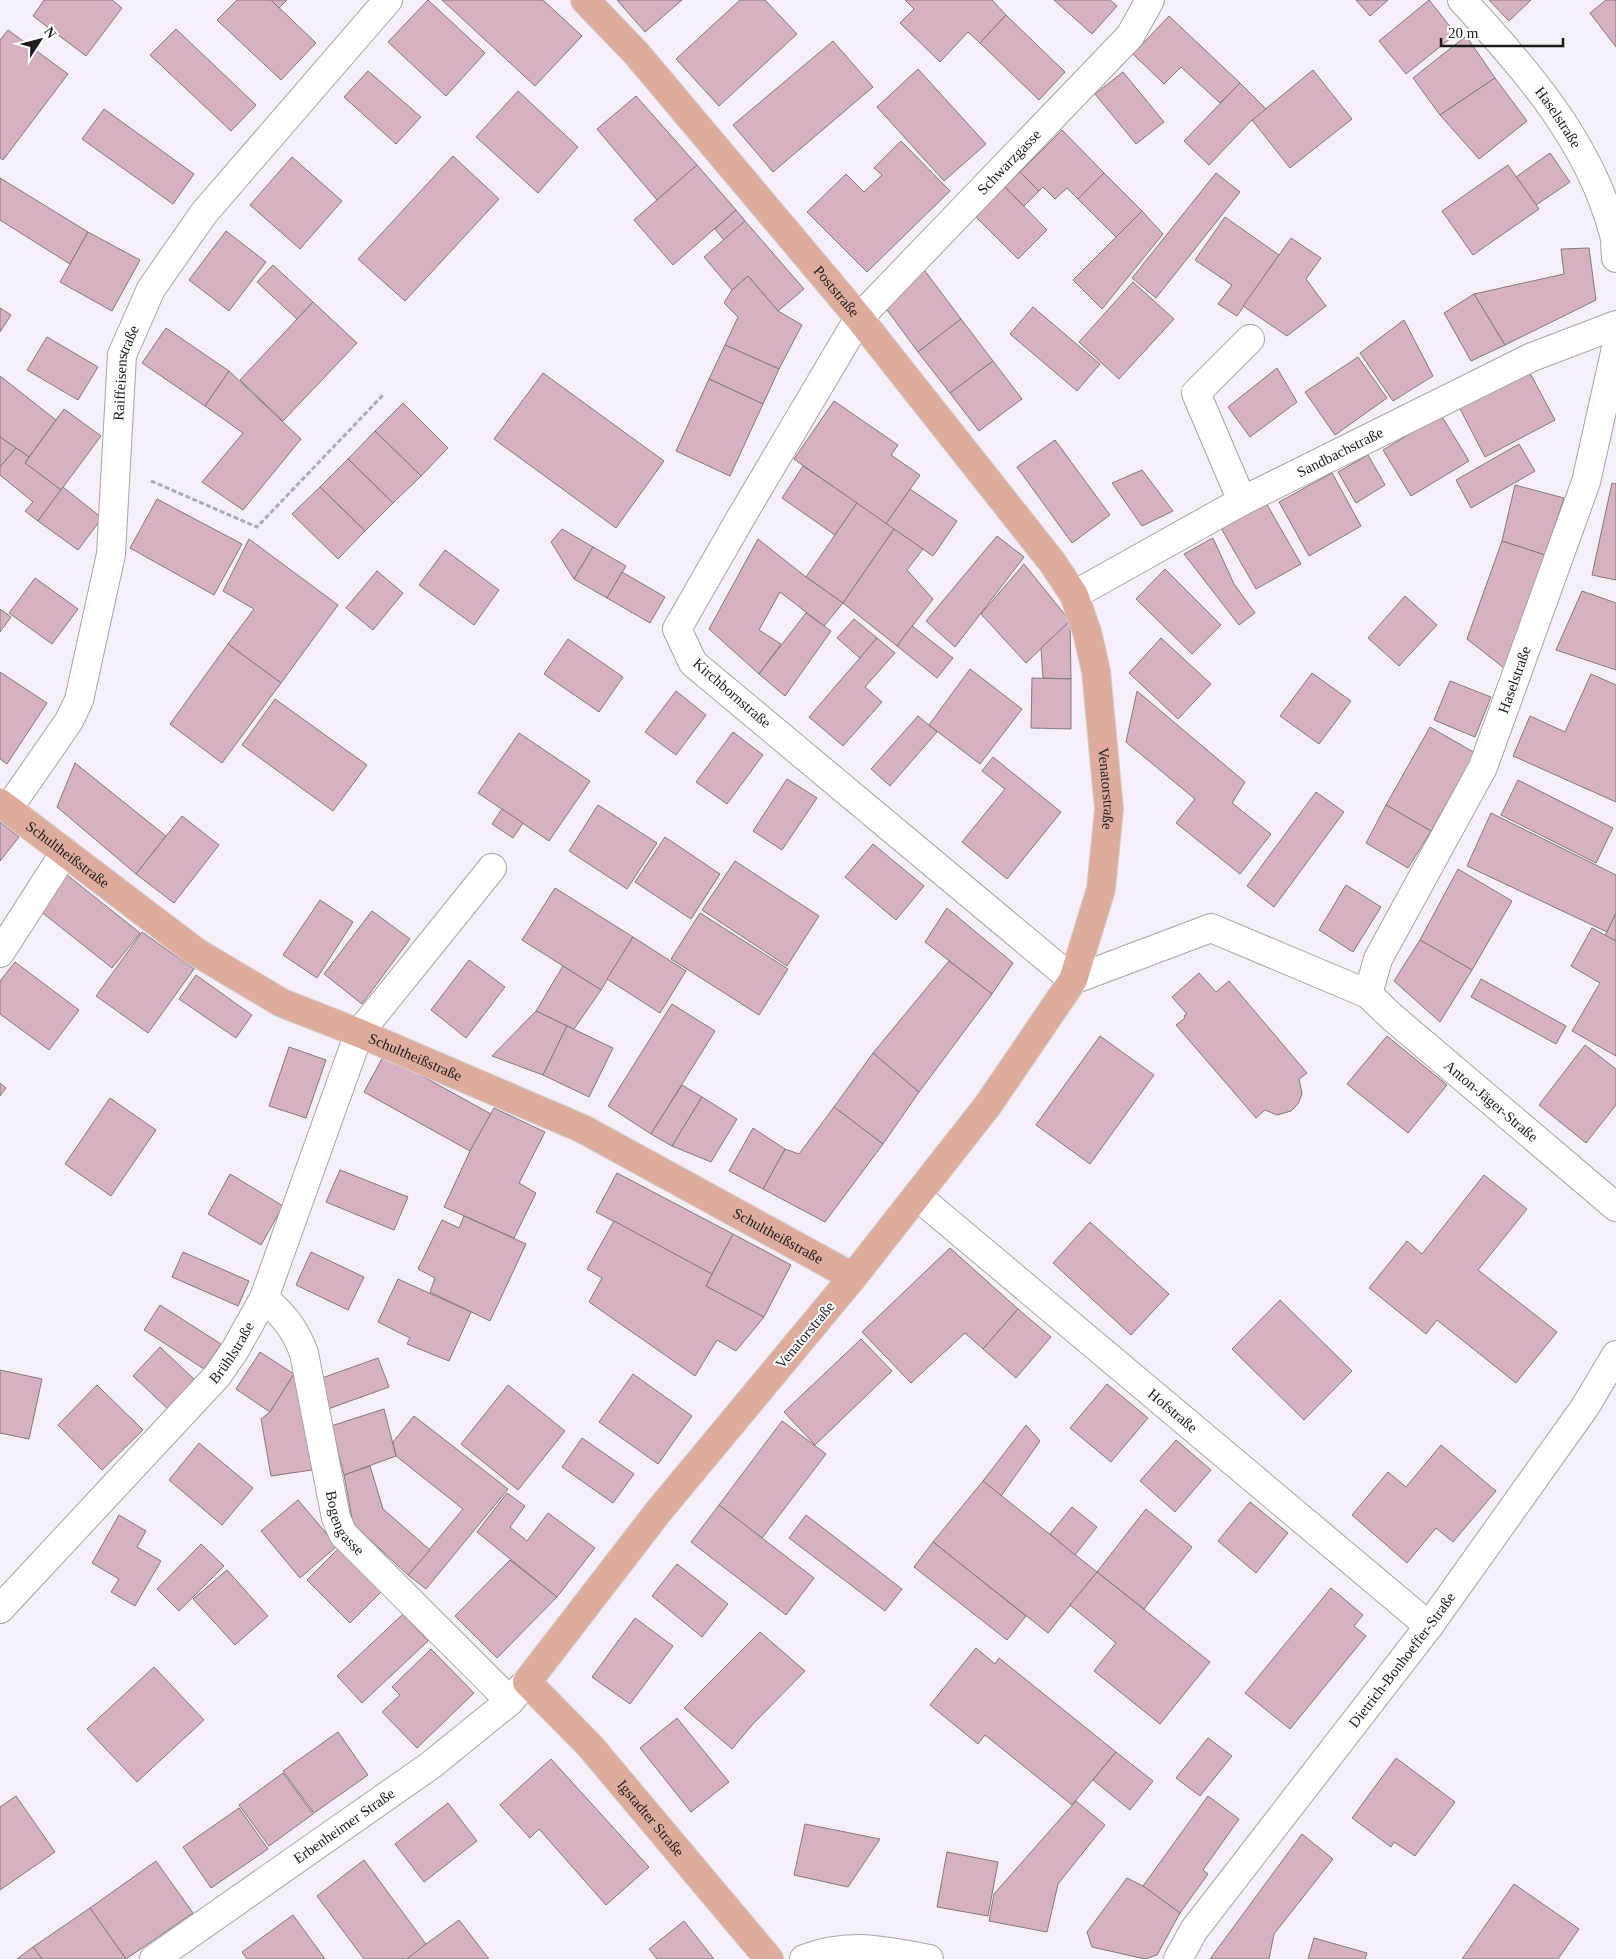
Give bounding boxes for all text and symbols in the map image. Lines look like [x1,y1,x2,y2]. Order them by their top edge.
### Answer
north arrow [15,15,65,65]
scale bar [1441,15,1564,47]
text: N [41,24,59,41]
text: 20 m [1448,25,1479,41]
street label: Haselstraße [1532,84,1584,151]
street label: Schwarzgasse [974,126,1044,198]
street label: Poststraße [811,263,863,320]
street label: Raiffeisenstraße [110,323,142,421]
street label: Sandbachstraße [1294,424,1386,480]
street label: Haselstraße [1495,644,1534,715]
street label: Kirchbornstraße [690,655,774,731]
street label: Venatorstraße [1095,747,1117,831]
street label: Schultheißstraße [23,818,113,891]
street label: Schultheißstraße [366,1030,465,1084]
street label: Anton-Jäger-Straße [1441,1057,1541,1145]
street label: Schultheißstraße [730,1205,826,1267]
street label: Venatorstraße [772,1298,838,1372]
street label: Brühlstraße [206,1319,257,1387]
street label: Hofstraße [1145,1386,1201,1436]
street label: Bogengasse [323,1489,368,1559]
street label: Dietrich-Bonhoeffer-Straße [1346,1589,1459,1731]
street label: Igstadter Straße [614,1777,687,1860]
street label: Erbenheimer Straße [290,1785,398,1867]

